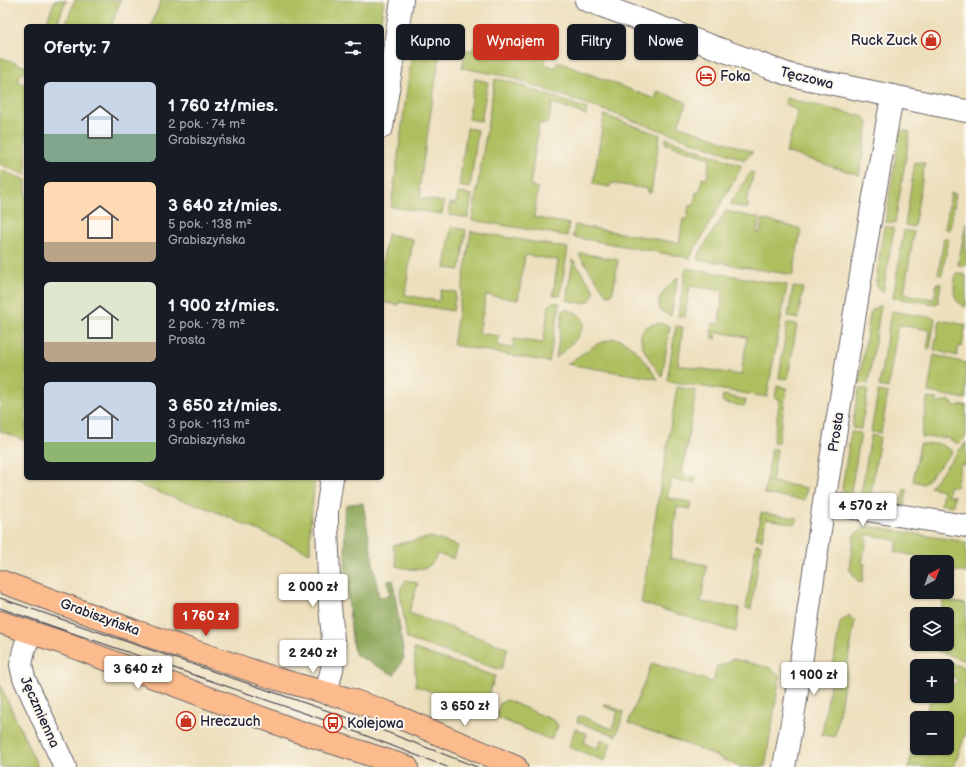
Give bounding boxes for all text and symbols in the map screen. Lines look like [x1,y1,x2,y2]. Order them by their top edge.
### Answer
chip: Kupno [396,24,465,60]
chip: Wynajem [473,24,559,60]
chip: Filtry [567,24,626,60]
chip: Nowe [634,24,698,60]
shop icon: Ruck Zuck [920,29,942,51]
place label: Ruck Zuck [851,32,917,49]
icon: filters [342,37,364,59]
text: Oferty: 7 [44,38,111,58]
street label: Tęczowa [779,63,835,93]
hotel icon: Foka [695,65,717,87]
place label: Foka [720,68,750,85]
text: 1 760 zł/mies. [168,96,278,116]
icon: home [76,98,124,146]
text: 2 pok. · 74 m² [168,116,246,132]
text: Grabiszyńska [168,132,245,148]
text: 3 640 zł/mies. [168,196,281,216]
icon: home [76,198,124,246]
text: 5 pok. · 138 m² [168,216,252,232]
text: Grabiszyńska [168,232,245,248]
text: 1 900 zł/mies. [168,296,279,316]
icon: home [76,298,124,346]
text: 2 pok. · 78 m² [168,316,245,332]
text: Prosta [168,332,205,348]
text: 3 650 zł/mies. [168,396,281,416]
icon: home [76,398,124,446]
street label: Prosta [824,411,848,453]
text: 3 pok. · 113 m² [168,416,250,432]
text: Grabiszyńska [168,432,245,448]
pin: 4 570 zł [822,493,904,527]
text: 4 570 zł [839,498,887,514]
north arrow [910,555,954,599]
map controls [910,555,954,755]
pin: 2 000 zł [272,574,354,608]
text: 2 000 zł [288,579,338,595]
street label: Grabiszyńska [58,595,142,639]
pin: 1 760 zł [165,603,247,637]
button: layers [910,607,954,651]
text: 1 760 zł [183,608,229,624]
pin: 2 240 zł [272,640,354,674]
text: 2 240 zł [288,645,338,661]
pin: 3 640 zł [97,656,179,690]
button: + [910,659,954,703]
text: 3 640 zł [113,661,163,677]
pin: 1 900 zł [773,662,855,696]
text: 1 900 zł [790,667,838,683]
street label: Jęczmienna [17,674,63,750]
pin: 3 650 zł [424,693,506,727]
text: 3 650 zł [440,698,490,714]
shop icon: Hreczuch [175,710,197,732]
button: − [910,711,954,755]
bus stop icon: Kolejowa [322,712,344,734]
place label: Hreczuch [200,713,261,730]
place label: Kolejowa [347,715,404,732]

